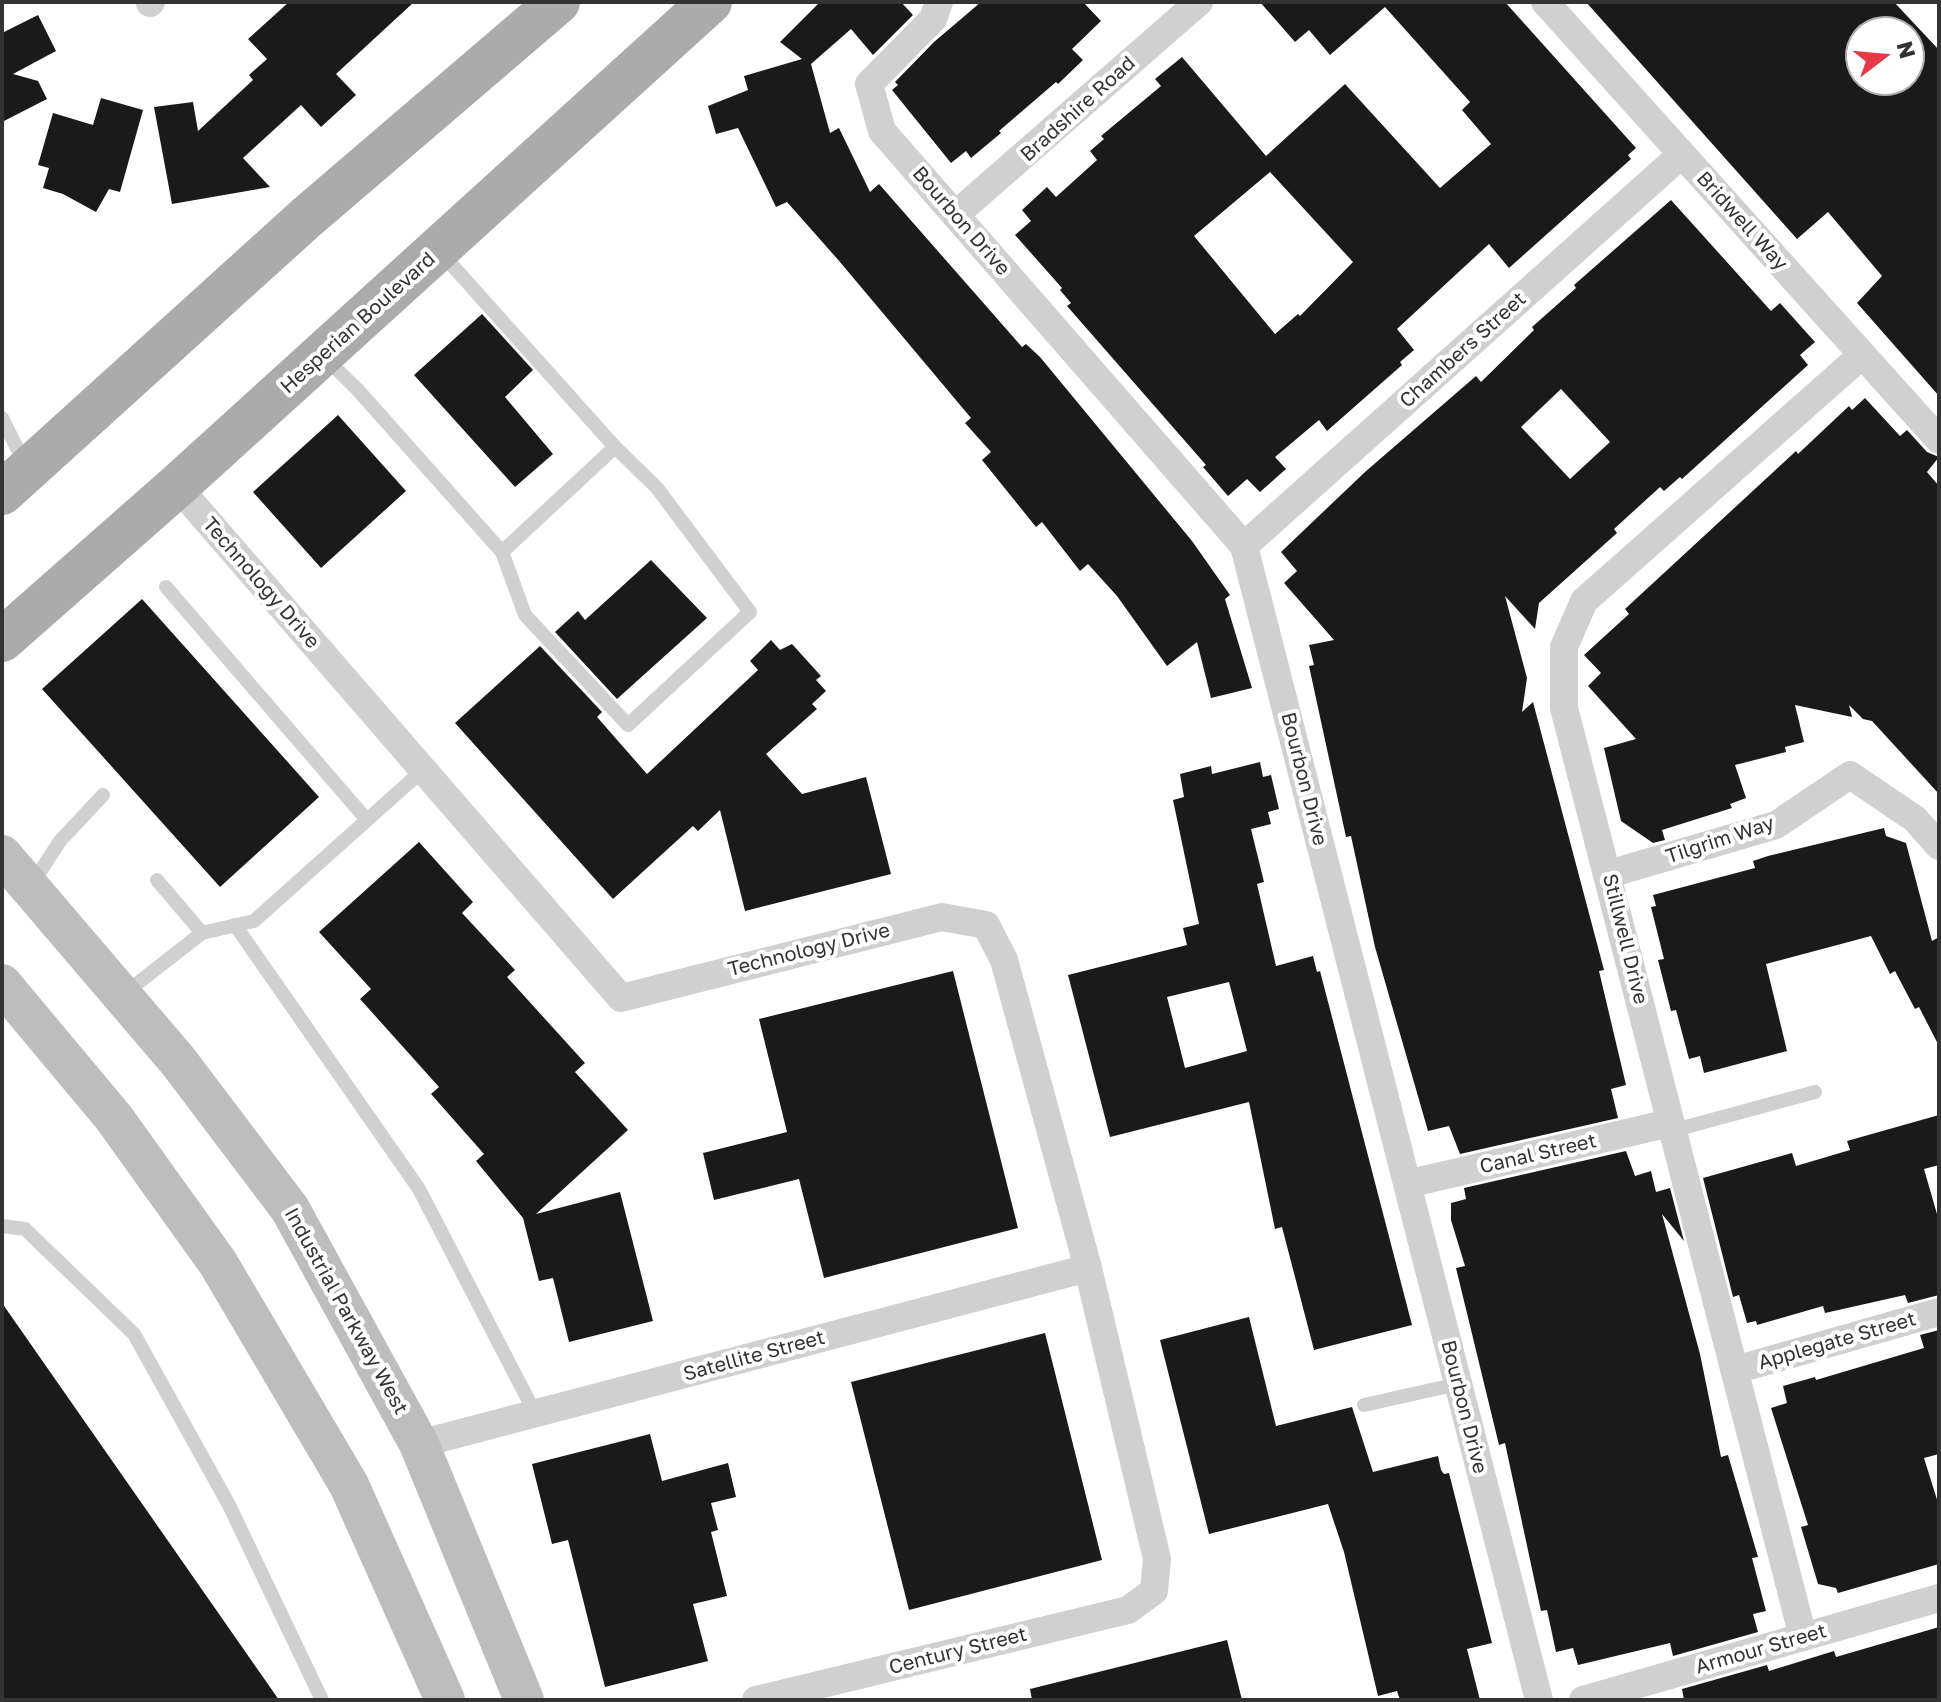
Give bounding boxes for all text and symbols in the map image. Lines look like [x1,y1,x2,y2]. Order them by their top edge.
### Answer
north arrow [1845,16,1925,96]
text: N [1891,38,1922,62]
street label: Bradshire Road [1016,51,1140,167]
street label: Bourbon Drive [907,162,1015,280]
street label: Bridwell Way [1691,167,1793,275]
street label: Hesperian Boulevard [276,247,440,399]
street label: Chambers Street [1395,287,1531,413]
street label: Technology Drive [198,513,324,653]
street label: Bourbon Drive [1276,710,1332,848]
street label: Tilgrim Way [1663,811,1777,869]
street label: Stillwell Drive [1597,871,1653,1007]
street label: Technology Drive [726,918,892,982]
street label: Canal Street [1477,1129,1599,1179]
street label: Industrial Parkway West [279,1204,413,1418]
street label: Applegate Street [1755,1307,1919,1375]
street label: Satellite Street [681,1326,827,1386]
street label: Bourbon Drive [1436,1338,1492,1476]
street label: Armour Street [1693,1619,1829,1679]
street label: Century Street [887,1622,1029,1680]

